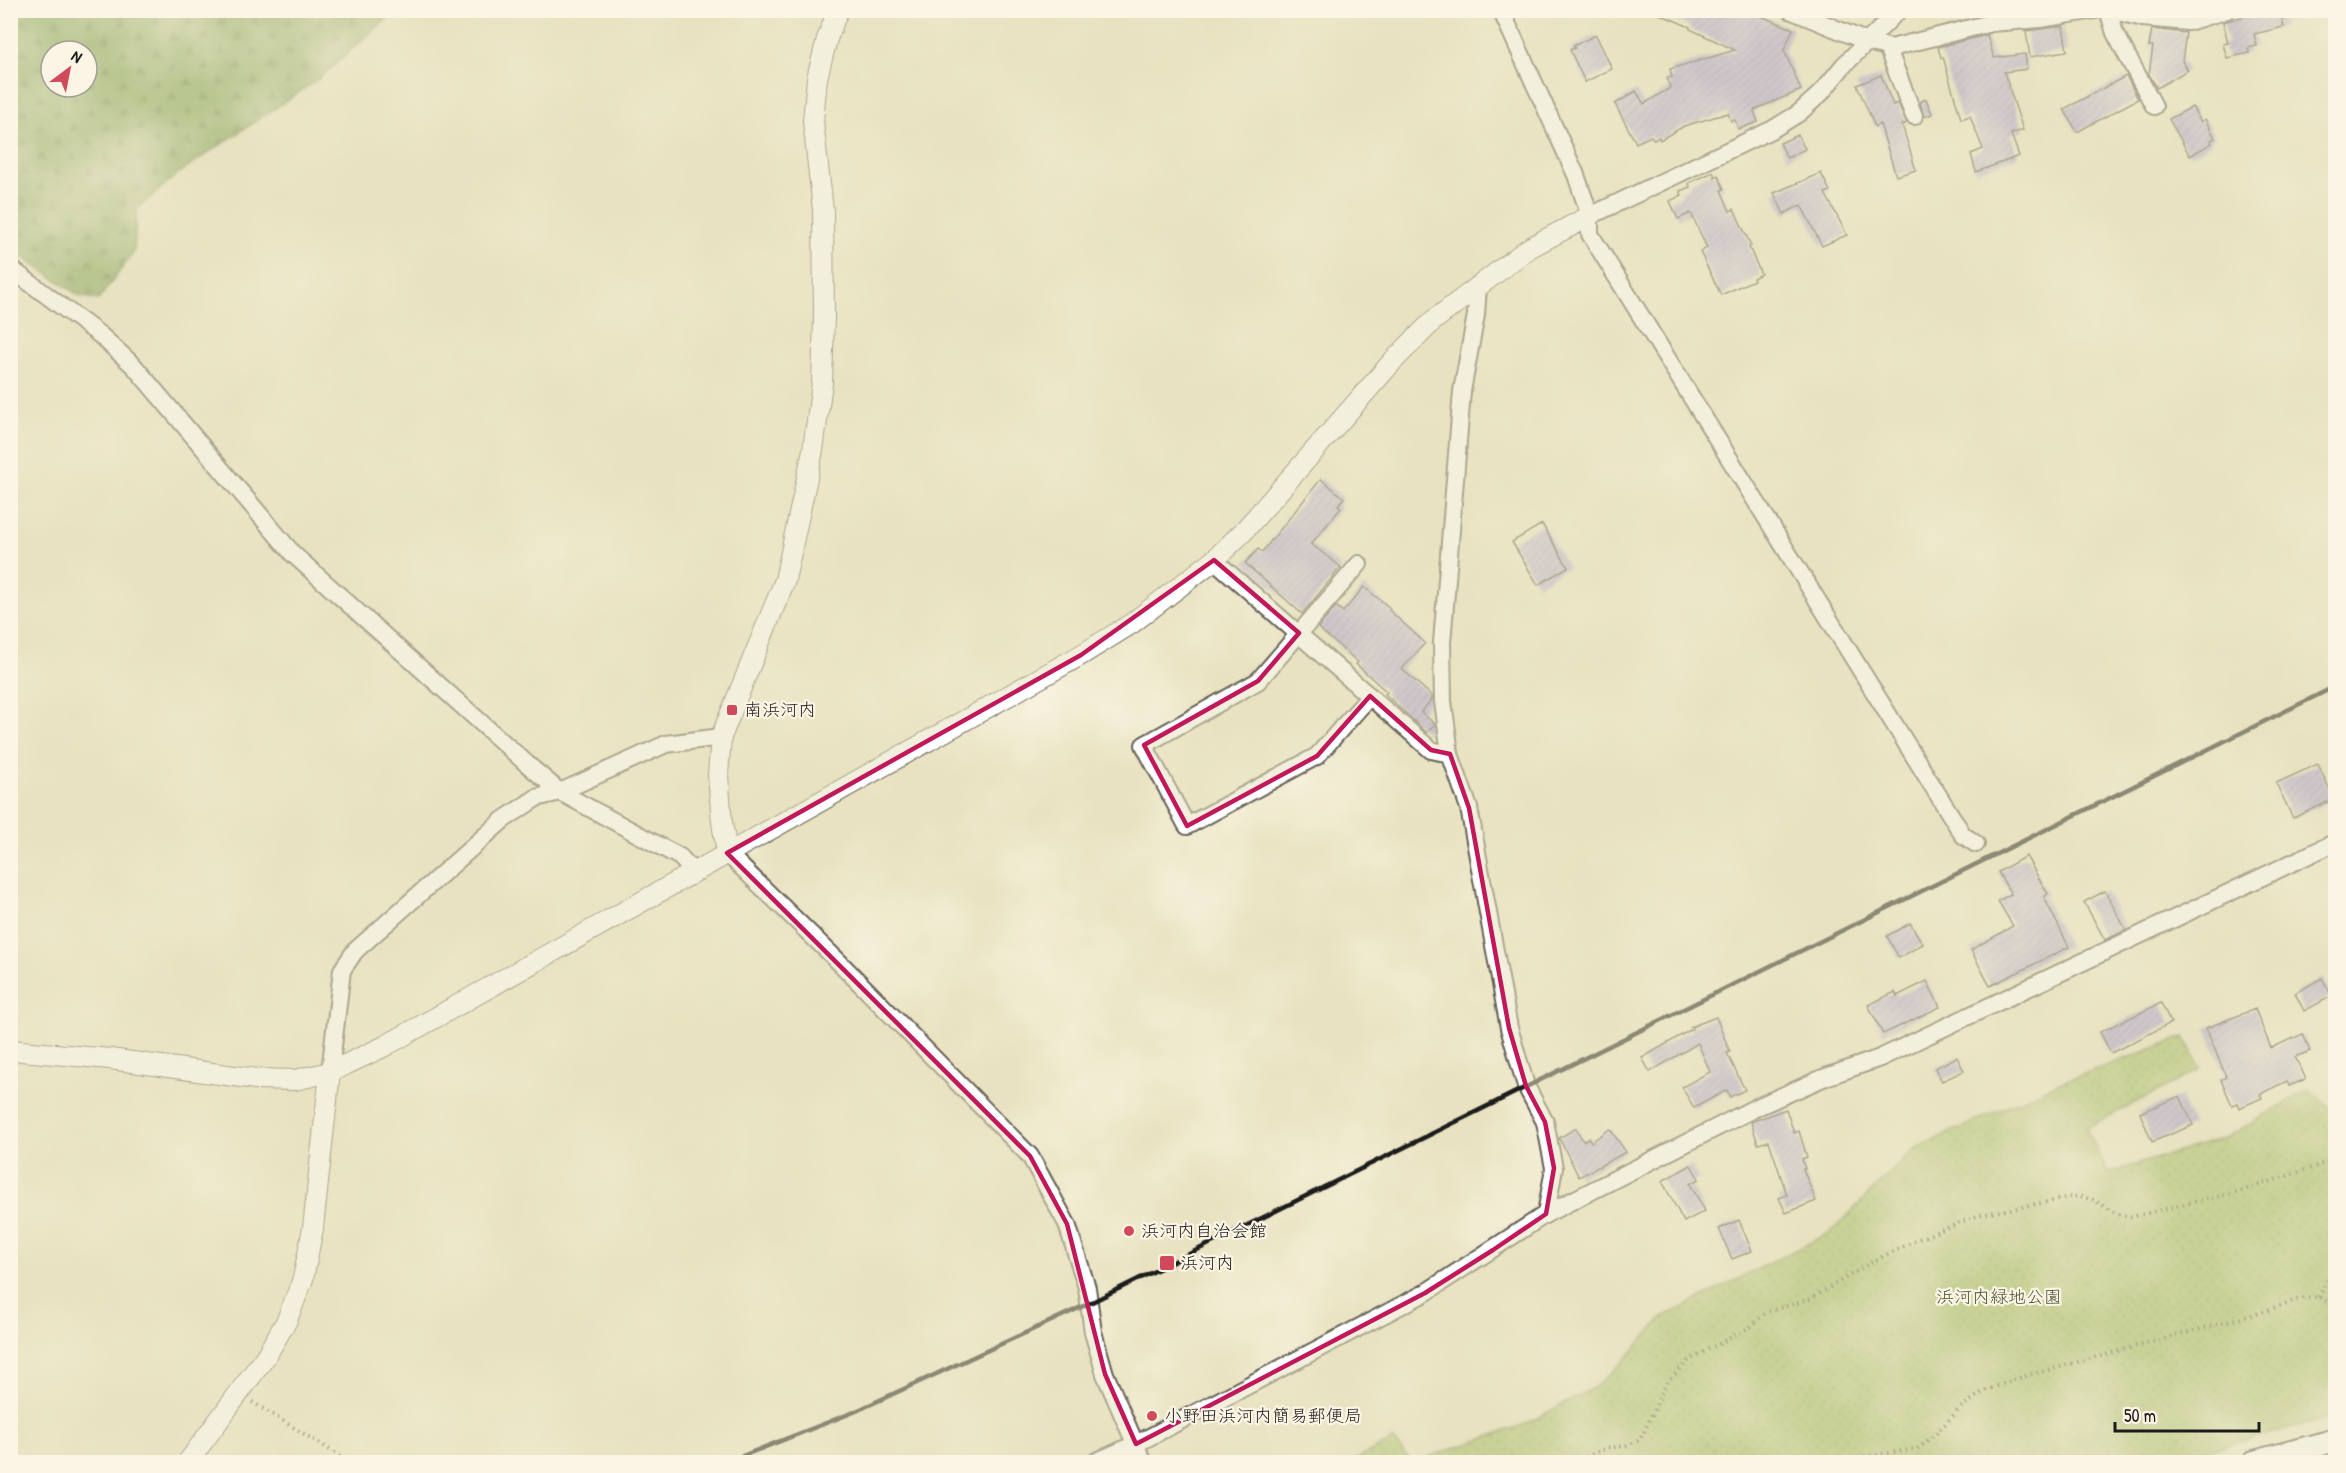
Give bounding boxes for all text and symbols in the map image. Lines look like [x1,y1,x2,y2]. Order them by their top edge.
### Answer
north arrow [39,39,99,99]
text: N [68,45,87,68]
place label: 南浜河内 [744,697,816,722]
marker: 南浜河内 [725,703,739,717]
place label: 浜河内自治会館 [1141,1218,1267,1243]
marker: 浜河内自治会館 [1122,1224,1136,1238]
place label: 浜河内 [1180,1250,1234,1275]
marker: 浜河内 [1158,1254,1176,1272]
park label: 浜河内緑地公園 [1936,1284,2062,1309]
scale bar [2115,1395,2259,1433]
place label: 小野田浜河内簡易郵便局 [1164,1403,1362,1428]
text: 50 m [2124,1403,2156,1428]
marker: 小野田浜河内簡易郵便局 [1145,1409,1159,1423]

